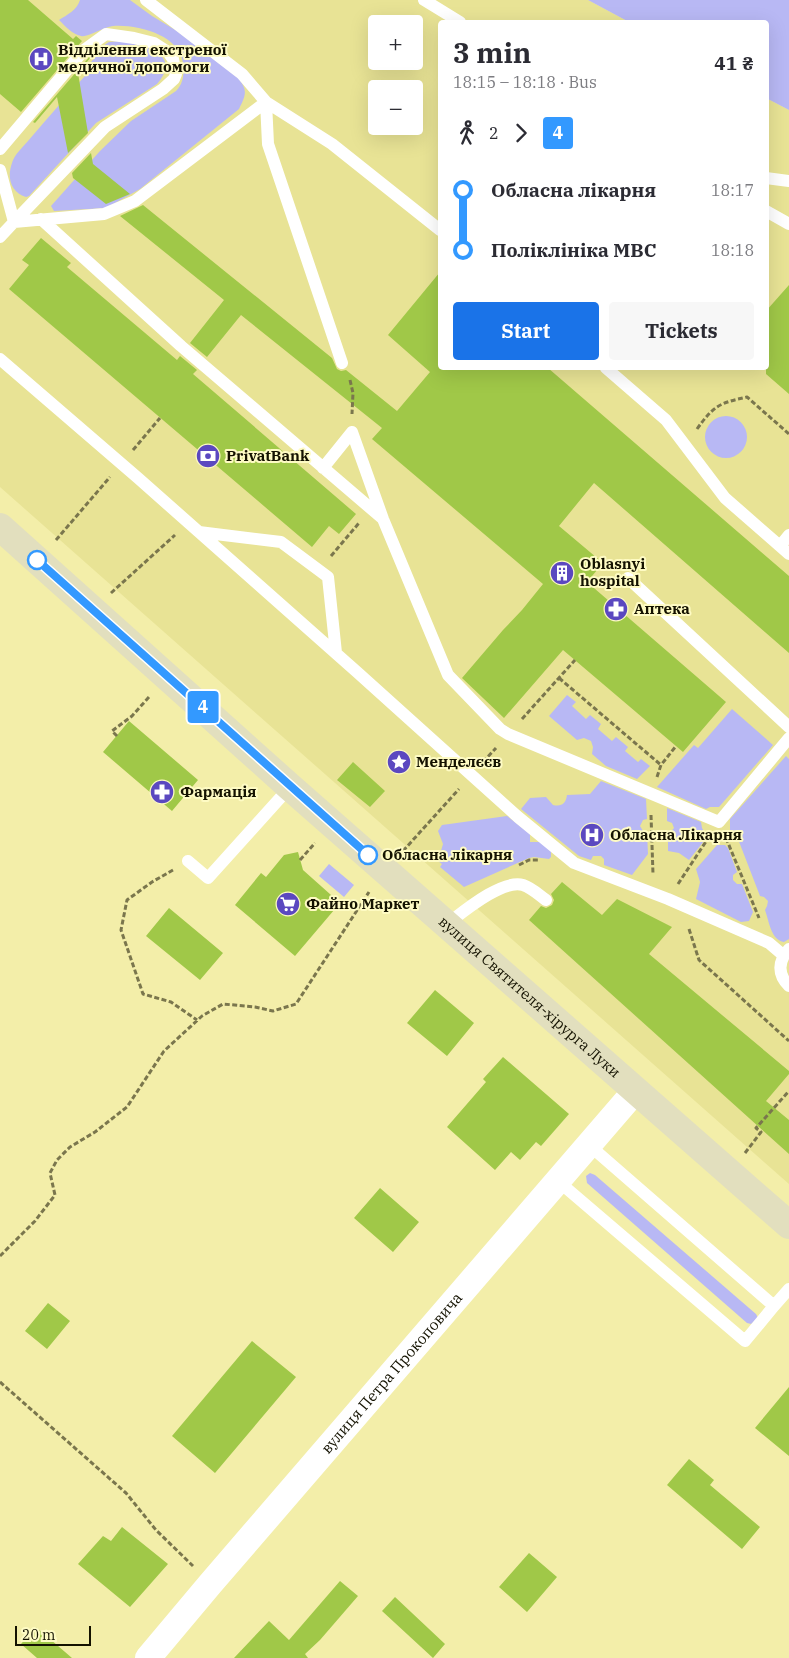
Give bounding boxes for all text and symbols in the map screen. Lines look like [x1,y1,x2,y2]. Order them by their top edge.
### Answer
map controls [368,15,423,135]
button: + [368,15,423,70]
text: 3 min [453,34,531,71]
place label: Відділення екстреної медичної допомоги [58,40,228,76]
hospital icon: Відділення екстреної медичної допомоги [28,46,54,72]
text: 41 ₴ [714,51,754,75]
text: 18:15 – 18:18 · Bus [453,72,597,92]
button: − [368,80,423,135]
icon: walk [453,119,481,147]
icon: forward [507,119,535,147]
text: 4 [553,121,563,144]
text: 2 [489,123,499,143]
text: Обласна лікарня [491,178,656,202]
text: 18:17 [711,180,754,200]
text: Поліклініка МВС [491,238,656,262]
text: 18:18 [711,240,754,260]
button: Start [453,302,599,360]
button: Tickets [609,302,754,360]
bank icon: PrivatBank [195,443,221,469]
place label: PrivatBank [226,446,310,465]
unlabelled marker [27,550,47,570]
place label: Oblasnyi hospital [580,554,645,590]
building icon: Oblasnyi hospital [549,560,575,586]
pharmacy icon: Аптека [603,596,629,622]
place label: Аптека [634,599,690,618]
line badge: 4 [187,691,219,723]
text: 4 [198,695,208,718]
place icon: Менделєєв [386,749,412,775]
place label: Менделєєв [416,752,501,771]
pharmacy icon: Фармація [149,779,175,805]
place label: Фармація [180,782,256,801]
hospital icon: Обласна Лікарня [579,822,605,848]
place label: Обласна Лікарня [610,825,742,844]
marker: Обласна лікарня [358,845,378,865]
place label: Обласна лікарня [382,845,512,864]
supermarket icon: Файно Маркет [275,891,301,917]
place label: Файно Маркет [306,894,419,913]
street label: вулиця Святителя-хірурга Луки [435,912,625,1082]
street label: вулиця Петра Прокоповича [317,1288,466,1457]
scale bar [15,1623,91,1646]
text: 20 m [22,1626,55,1644]

